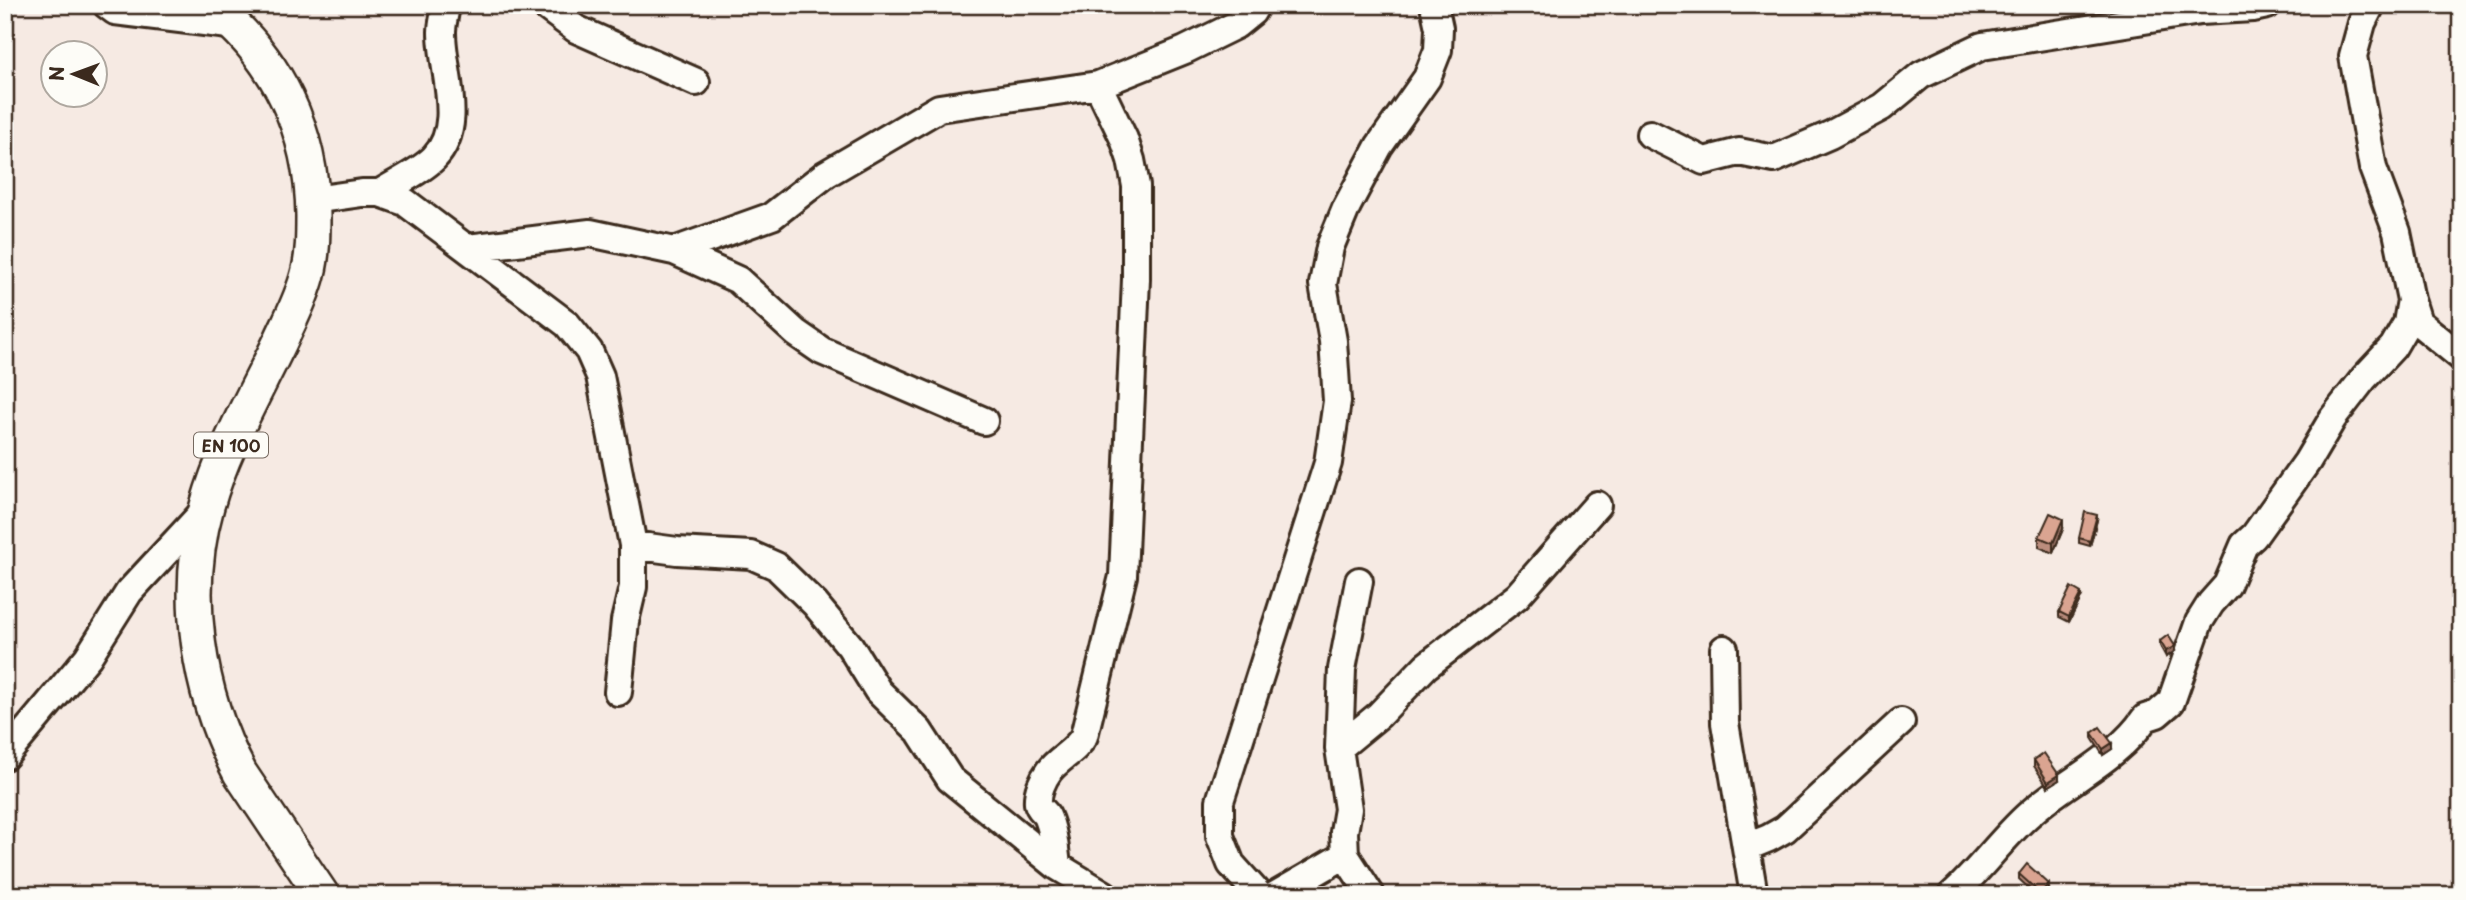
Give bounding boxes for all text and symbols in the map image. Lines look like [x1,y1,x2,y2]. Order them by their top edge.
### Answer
north arrow [38,38,108,108]
text: N [42,66,70,81]
road number: EN 100 [194,432,268,458]

